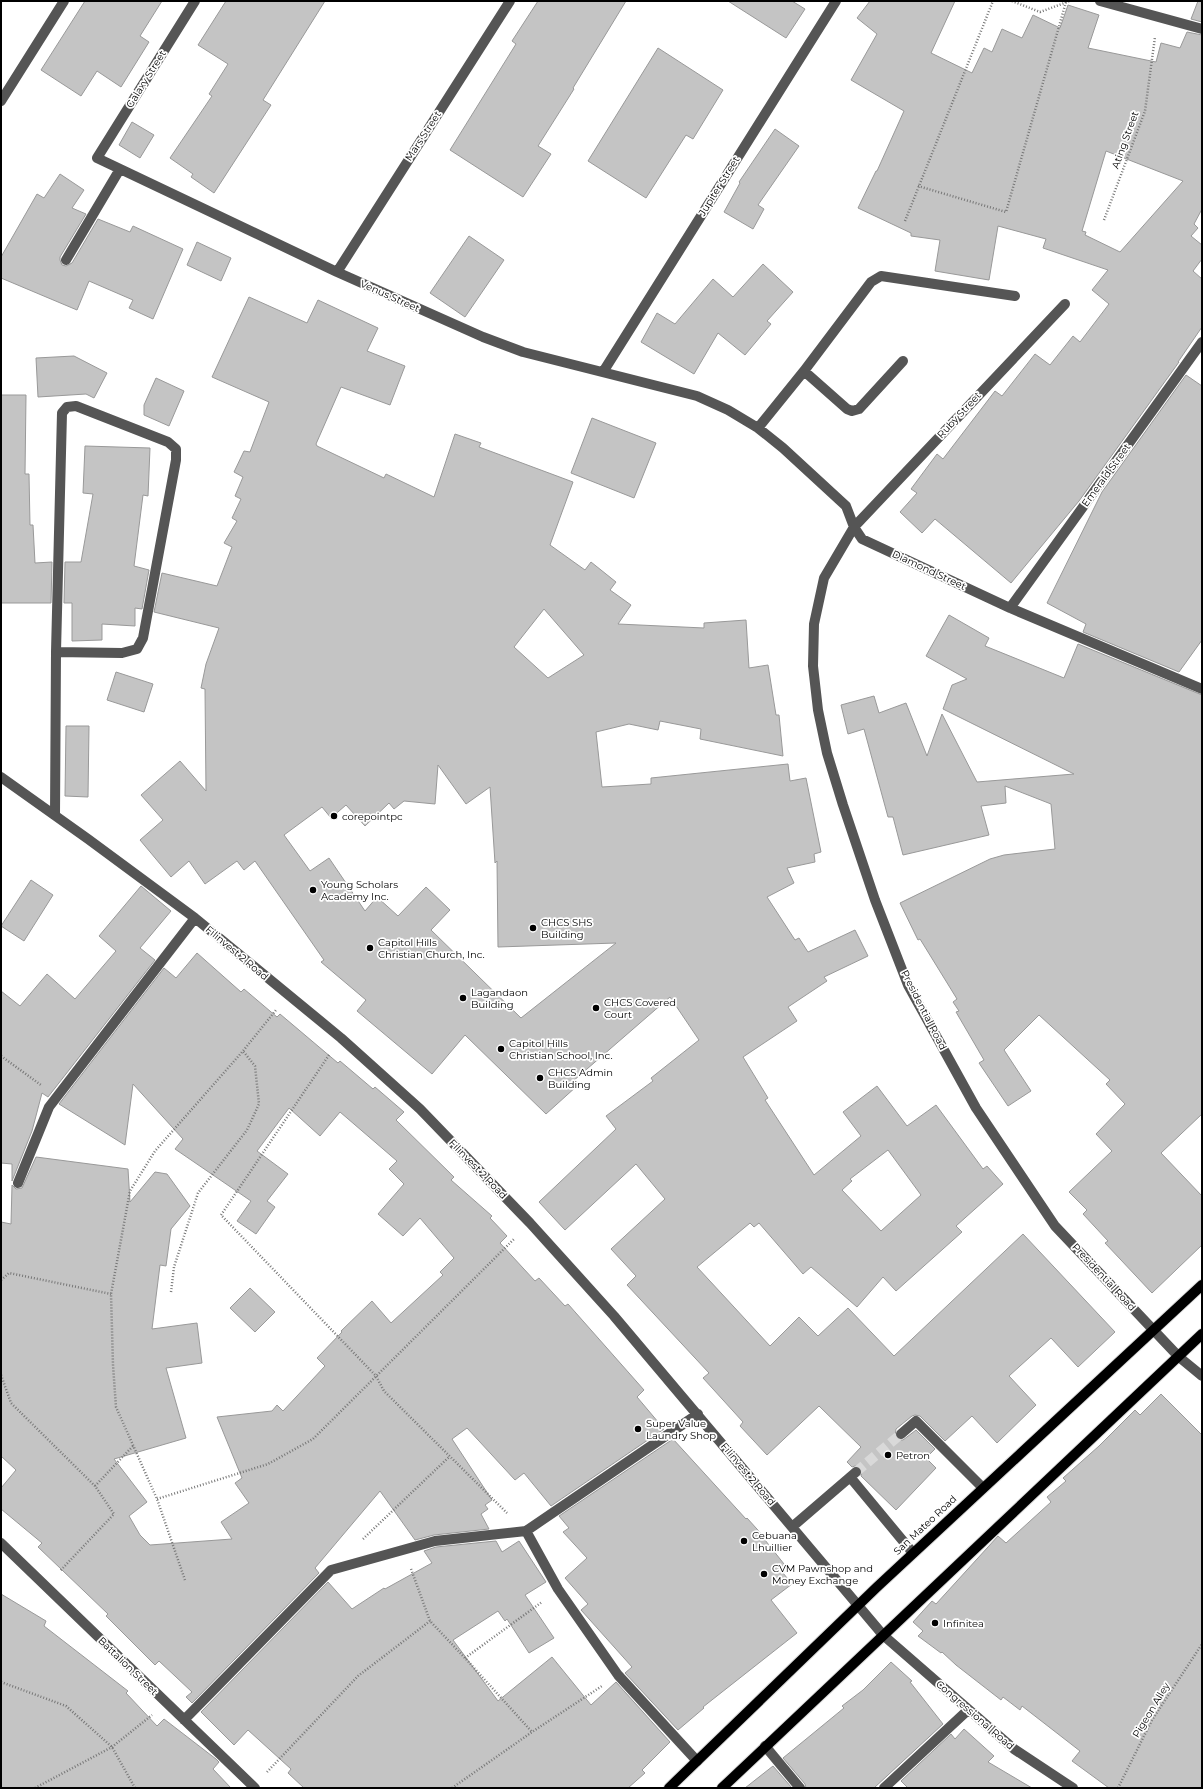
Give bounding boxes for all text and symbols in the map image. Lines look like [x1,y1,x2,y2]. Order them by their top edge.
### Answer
street label: Galaxy Street [123,48,169,110]
street label: Mars Street [402,108,444,164]
street label: Ating Street [1109,109,1141,171]
street label: Jupiter Street [695,154,743,219]
street label: Venus Street [358,277,422,315]
street label: Ruby Street [934,389,984,441]
street label: Emerald Street [1079,441,1133,509]
street label: Diamond Street [890,547,968,593]
place label: corepointpc [342,810,403,823]
marker: corepointpc [329,811,339,821]
place label: Young Scholars Academy Inc. [321,878,398,903]
marker: Young Scholars Academy Inc. [308,885,318,895]
place label: CHCS SHS Building [541,916,593,941]
street label: Filinvest 2 Road [203,923,271,983]
marker: CHCS SHS Building [528,923,538,933]
place label: Capitol Hills Christian Church, Inc. [378,936,485,961]
marker: Capitol Hills Christian Church, Inc. [365,943,375,953]
street label: Presidential Road [898,968,950,1052]
place label: Lagandaon Building [471,986,528,1011]
marker: Lagandaon Building [458,993,468,1003]
place label: CHCS Covered Court [604,996,676,1021]
marker: CHCS Covered Court [591,1003,601,1013]
place label: Capitol Hills Christian School, Inc. [509,1037,613,1062]
marker: Capitol Hills Christian School, Inc. [496,1044,506,1054]
place label: CHCS Admin Building [548,1066,613,1091]
marker: CHCS Admin Building [535,1073,545,1083]
street label: Filinvest 2 Road [446,1136,510,1202]
street label: Presidential Road [1069,1240,1139,1314]
place label: Super Value Laundry Shop [646,1417,716,1442]
marker: Super Value Laundry Shop [633,1424,643,1434]
street label: Filinvest 2 Road [718,1440,778,1508]
place label: Petron [896,1449,930,1462]
marker: Petron [883,1450,893,1460]
street label: San Mateo Road [891,1492,959,1558]
place label: Cebuana Lhuillier [752,1529,797,1554]
marker: Cebuana Lhuillier [739,1536,749,1546]
place label: CVM Pawnshop and Money Exchange [772,1562,873,1587]
marker: CVM Pawnshop and Money Exchange [759,1569,769,1579]
place label: Infinitea [943,1617,984,1630]
marker: Infinitea [930,1618,940,1628]
street label: Battalion Street [95,1634,161,1698]
street label: Congressional Road [933,1677,1017,1753]
street label: Pigeon Alley [1129,1679,1173,1740]

